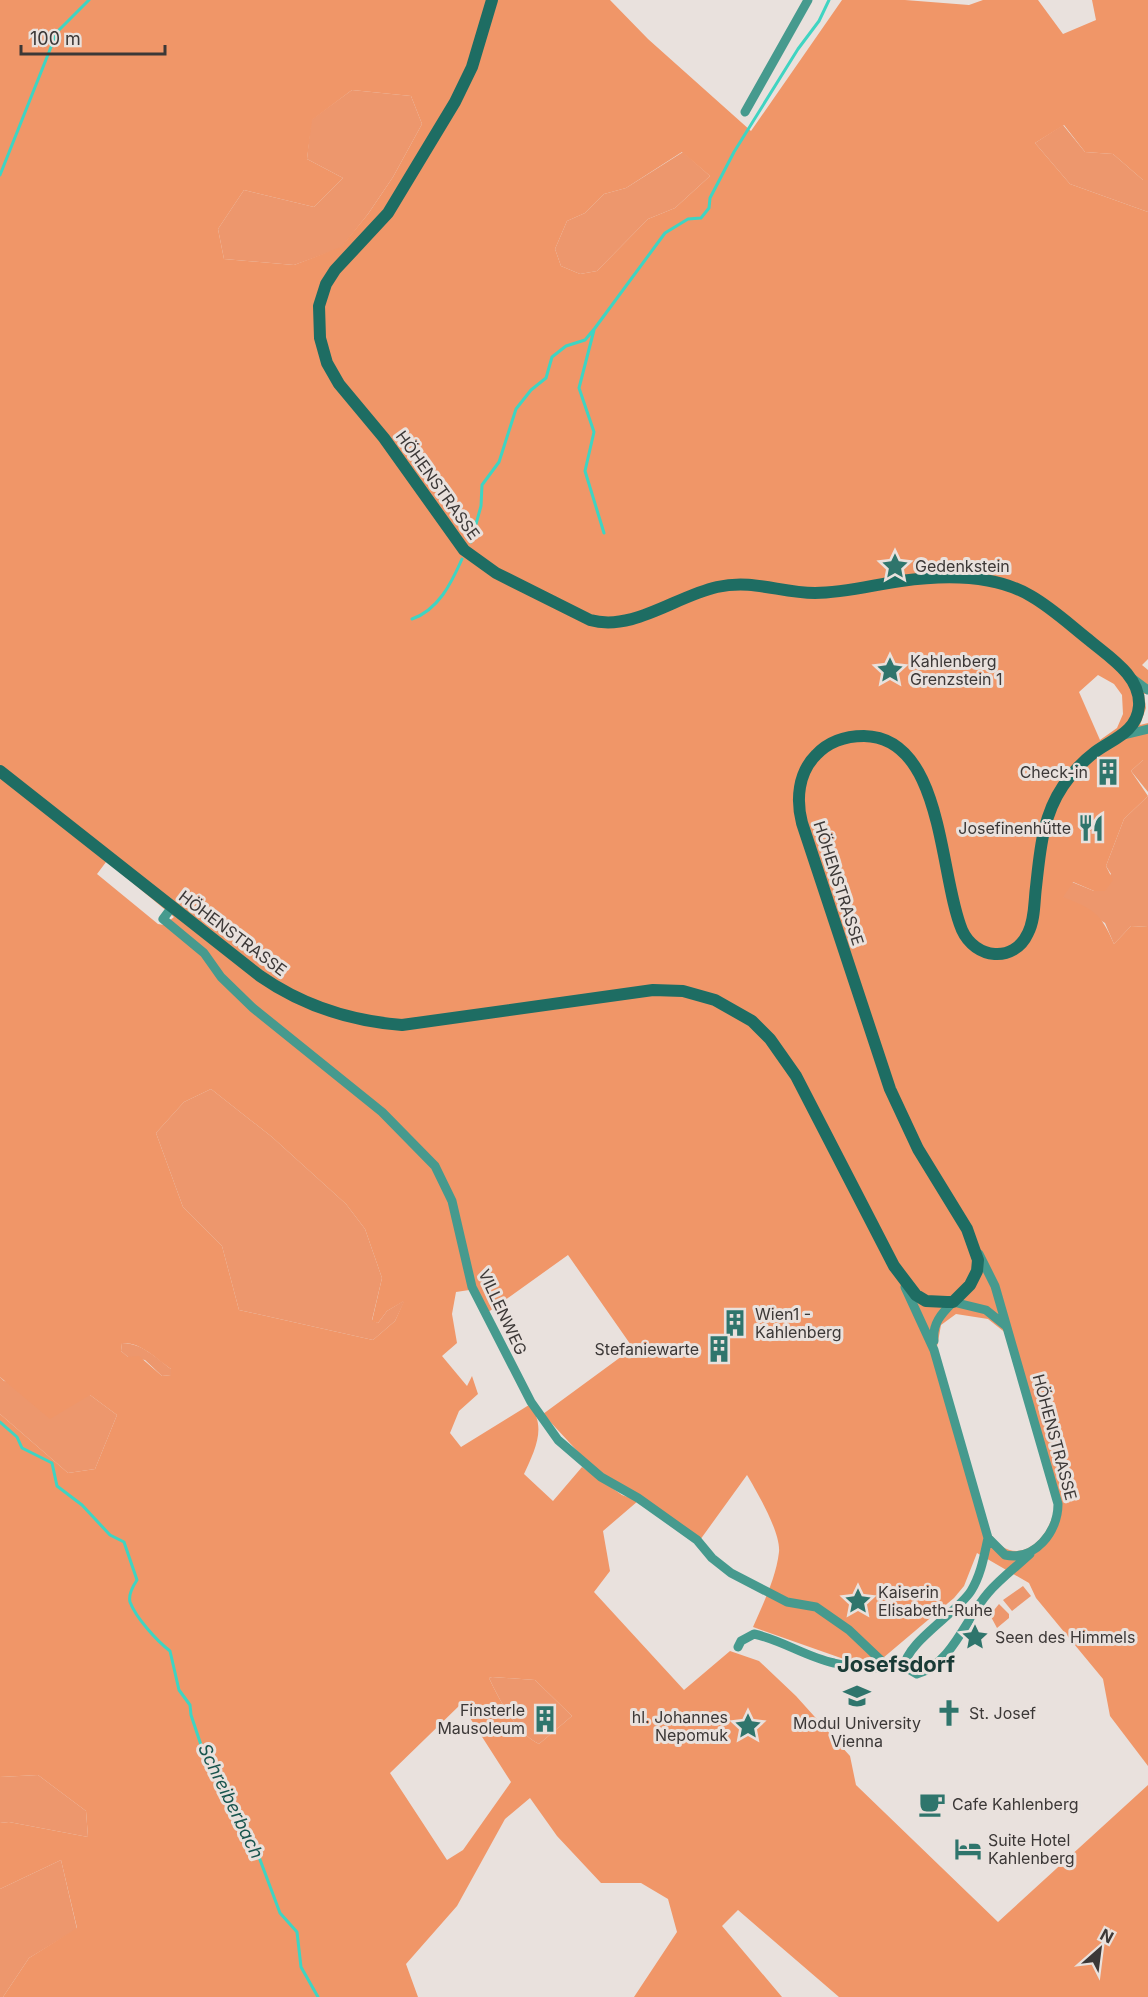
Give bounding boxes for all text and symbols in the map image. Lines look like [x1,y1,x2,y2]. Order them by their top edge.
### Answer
scale bar [21,18,165,56]
text: 100 m [30,28,81,49]
street label: HÖHENSTRASSE [392,427,484,543]
place icon: Gedenkstein [880,551,910,581]
place label: Gedenkstein [915,556,1010,576]
place label: Kahlenberg Grenzstein 1 [910,651,1003,689]
place icon: Kahlenberg Grenzstein 1 [875,655,905,685]
building icon: Check-in [1093,757,1123,787]
place label: Check-in [1020,762,1088,782]
restaurant icon: Josefinenhütte [1076,813,1106,843]
street label: HÖHENSTRASSE [809,818,869,948]
place label: Josefinenhütte [958,818,1071,838]
street label: HÖHENSTRASSE [175,886,291,980]
street label: VILLENWEG [474,1266,532,1358]
place label: Wien1 - Kahlenberg [755,1304,842,1342]
building icon: Wien1 - Kahlenberg [720,1308,750,1338]
building icon: Stefaniewarte [704,1334,734,1364]
place label: Stefaniewarte [595,1339,699,1359]
street label: HÖHENSTRASSE [1029,1372,1081,1502]
place label: Kaiserin Elisabeth-Ruhe [878,1582,993,1620]
place icon: Kaiserin Elisabeth-Ruhe [843,1586,873,1616]
place icon: Seen des Himmels [960,1622,990,1652]
place label: Seen des Himmels [995,1627,1135,1647]
district label: Josefsdorf [837,1651,955,1677]
school or university icon: Modul University Vienna [842,1681,872,1711]
church icon: St. Josef [934,1698,964,1728]
place label: Finsterle Mausoleum [437,1700,525,1738]
place label: St. Josef [969,1703,1036,1723]
building icon: Finsterle Mausoleum [530,1704,560,1734]
place label: hl. Johannes Nepomuk [632,1707,728,1745]
place icon: hl. Johannes Nepomuk [733,1711,763,1741]
place label: Modul University Vienna [793,1713,921,1751]
water label: Schreiberbach [194,1740,268,1862]
cafe icon: Cafe Kahlenberg [917,1789,947,1819]
place label: Cafe Kahlenberg [952,1794,1079,1814]
place label: Suite Hotel Kahlenberg [988,1830,1075,1868]
hotel icon: Suite Hotel Kahlenberg [953,1834,983,1864]
north arrow [1070,1919,1130,1979]
text: N [1097,1924,1117,1947]

